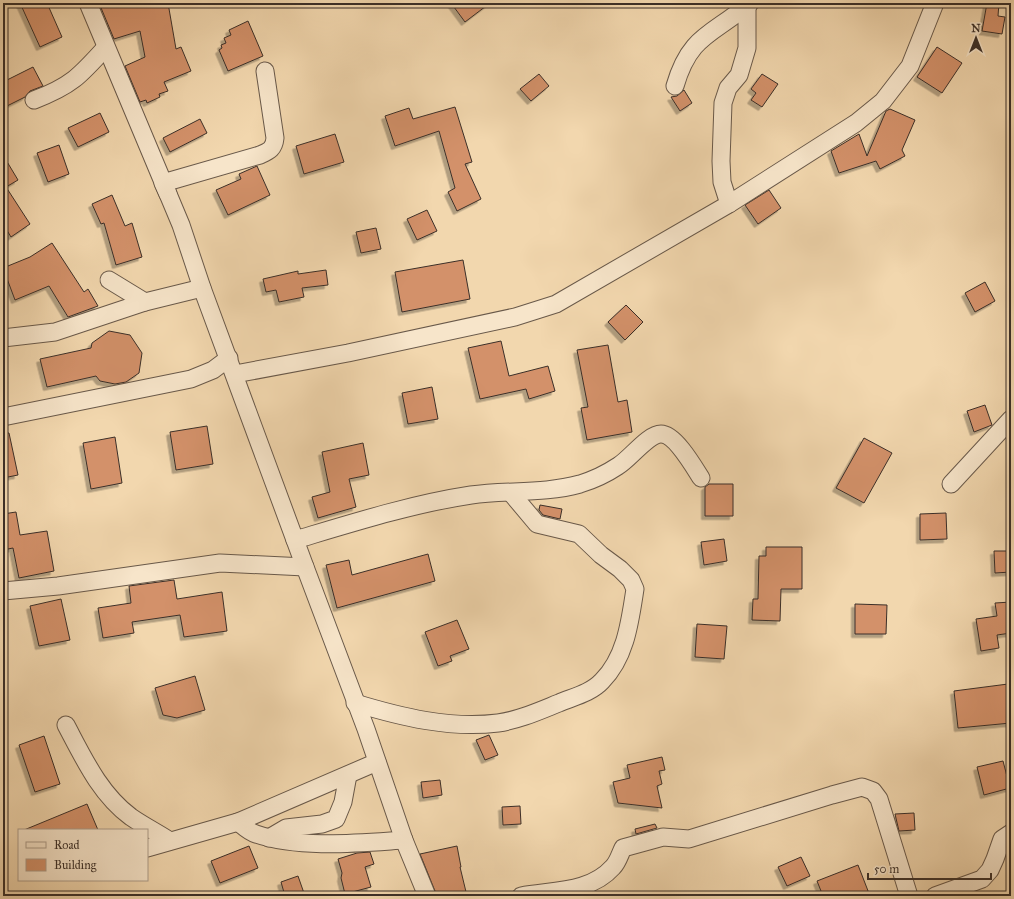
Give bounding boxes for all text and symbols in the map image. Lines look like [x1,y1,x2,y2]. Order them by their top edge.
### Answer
north arrow [956,18,996,58]
text: N [971,22,981,35]
legend [18,829,148,881]
text: Road [54,838,80,852]
scale bar [868,855,991,881]
text: Building [54,858,97,873]
text: 50 m [874,862,899,876]

